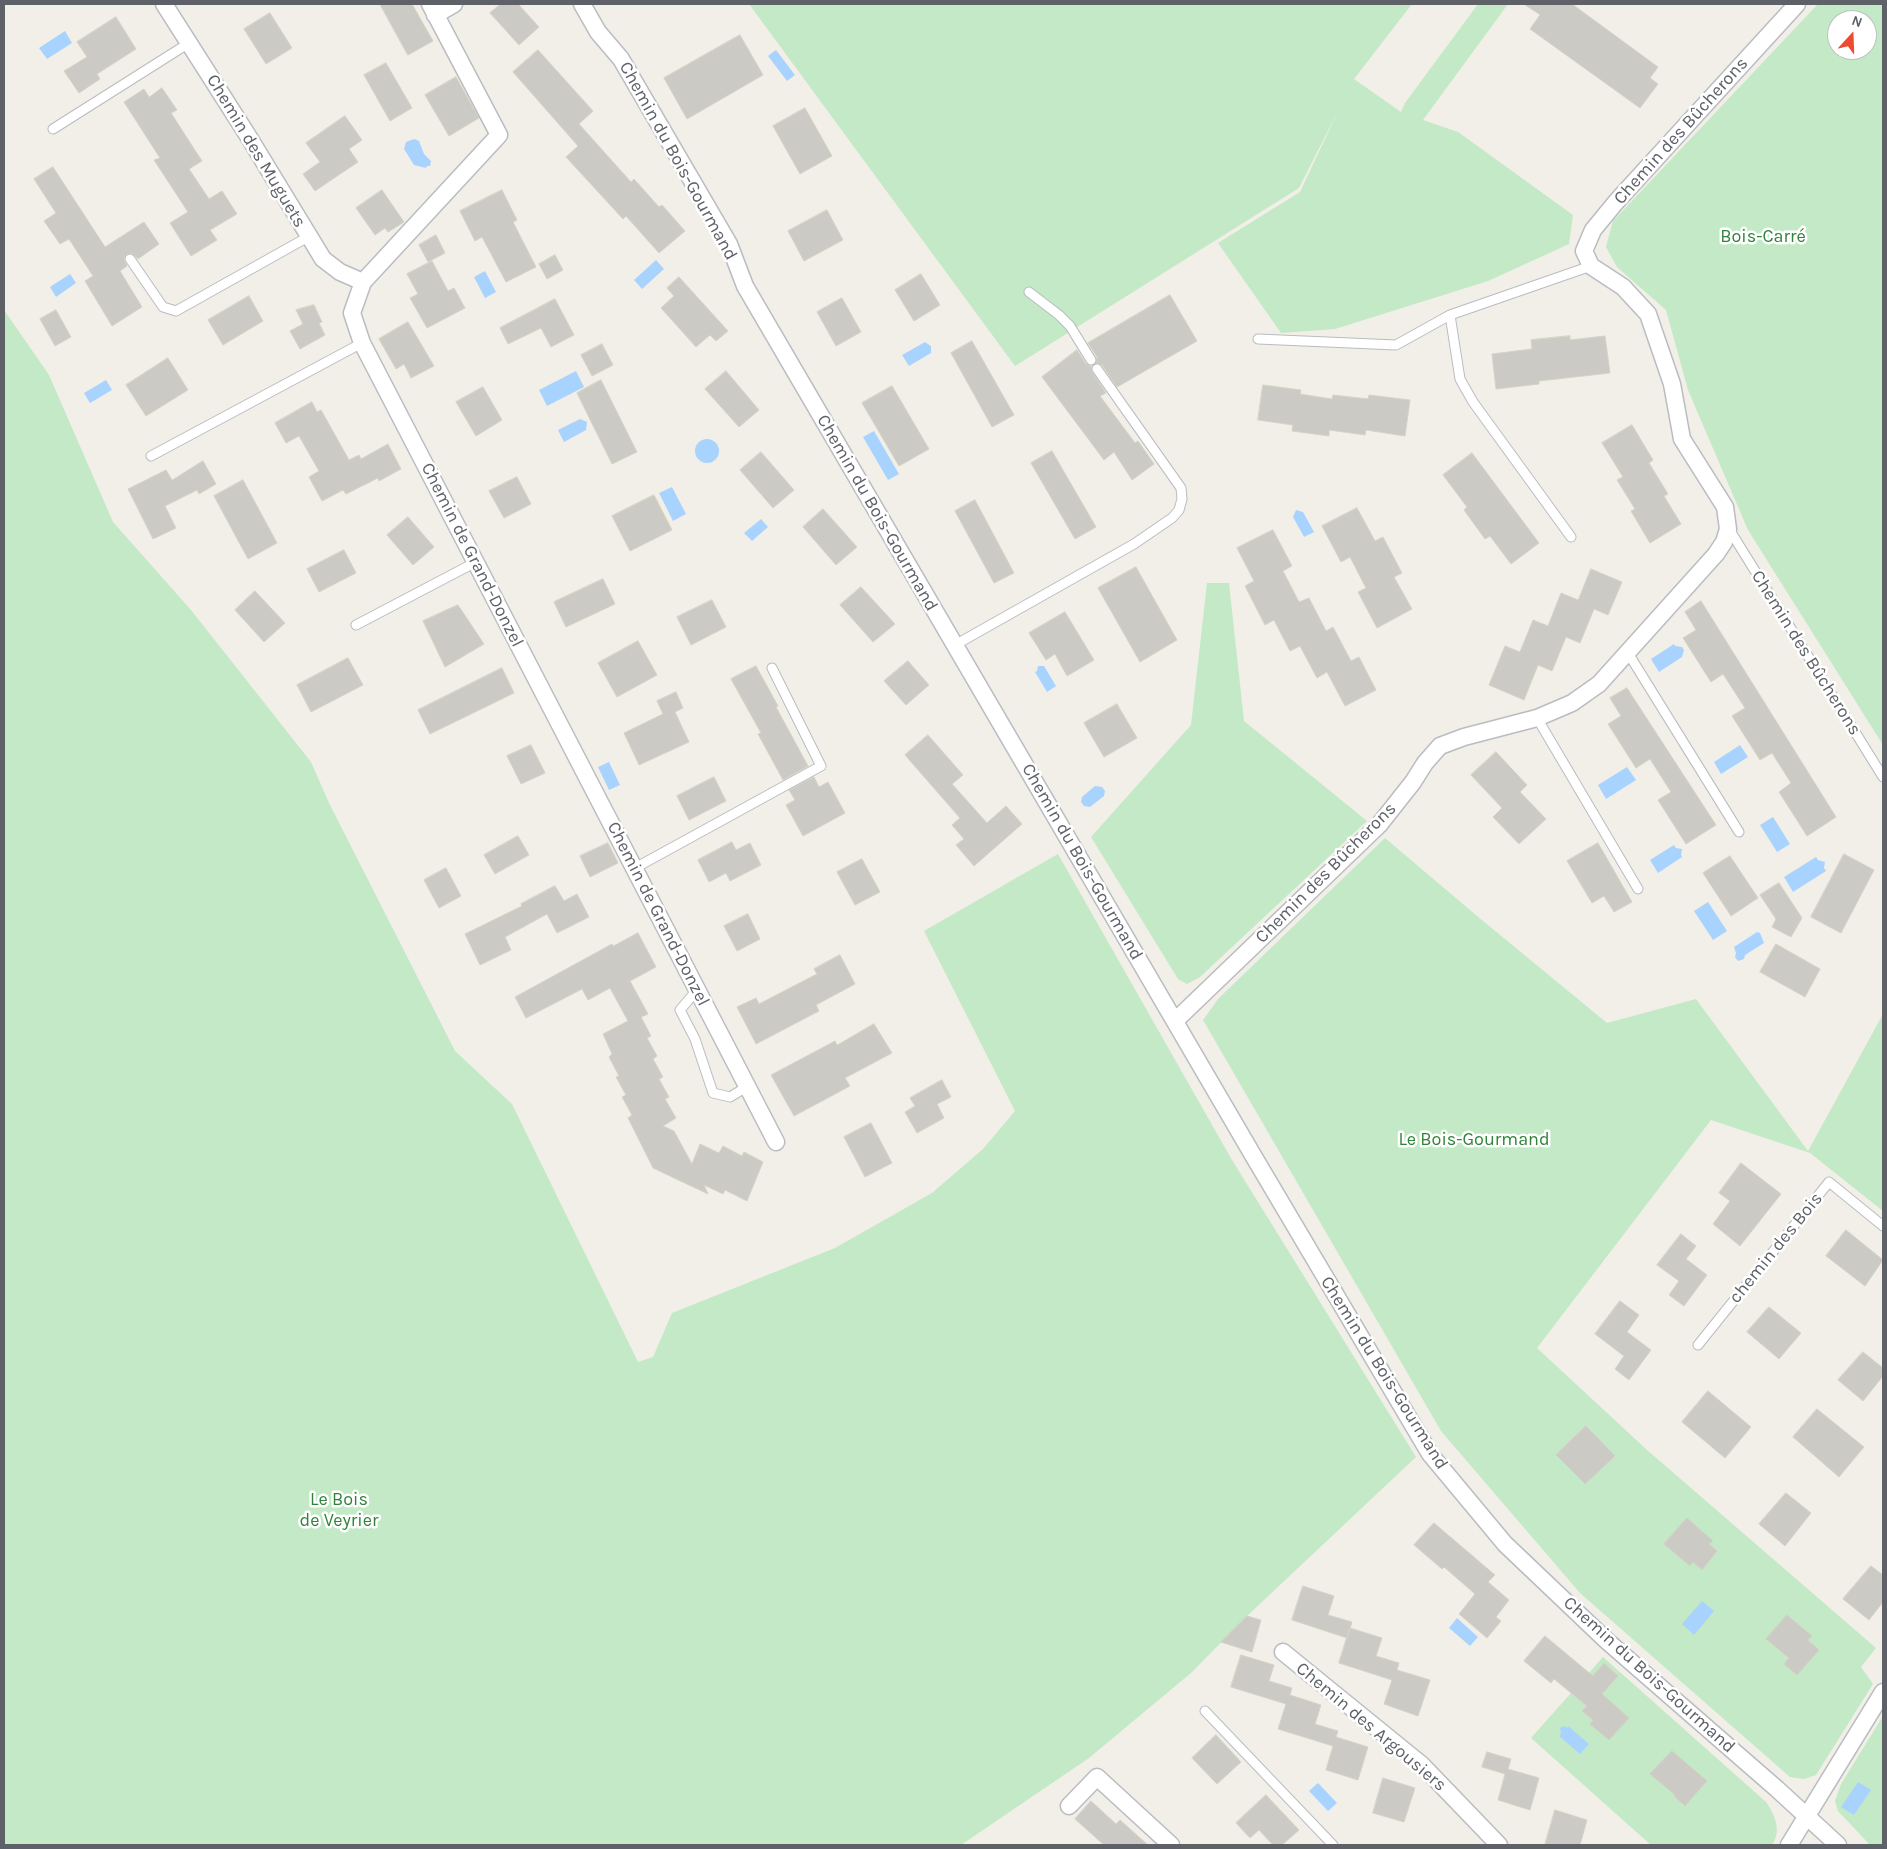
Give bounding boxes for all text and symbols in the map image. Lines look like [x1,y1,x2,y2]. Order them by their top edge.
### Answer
north arrow [1827,10,1877,60]
text: N [1849,12,1865,31]
street label: Chemin des Bûcherons [1609,53,1753,209]
street label: Chemin du Bois-Gourmand [614,58,742,264]
street label: Chemin des Muguets [202,71,310,231]
park label: Bois-Carré [1720,226,1806,248]
street label: Chemin du Bois-Gourmand [812,411,942,615]
street label: Chemin de Grand-Donzel [416,459,528,651]
street label: Chemin des Bûcherons [1746,567,1866,739]
street label: Chemin du Bois-Gourmand [1017,760,1147,964]
street label: Chemin des Bûcherons [1251,798,1401,948]
street label: Chemin de Grand-Donzel [602,818,714,1010]
park label: Le Bois-Gourmand [1398,1129,1550,1151]
street label: chemin des Bois [1725,1188,1827,1308]
street label: Chemin du Bois-Gourmand [1316,1272,1452,1474]
park label: Le Bois de Veyrier [300,1489,378,1532]
street label: Chemin du Bois-Gourmand [1559,1592,1739,1758]
street label: Chemin des Argousiers [1291,1658,1451,1796]

